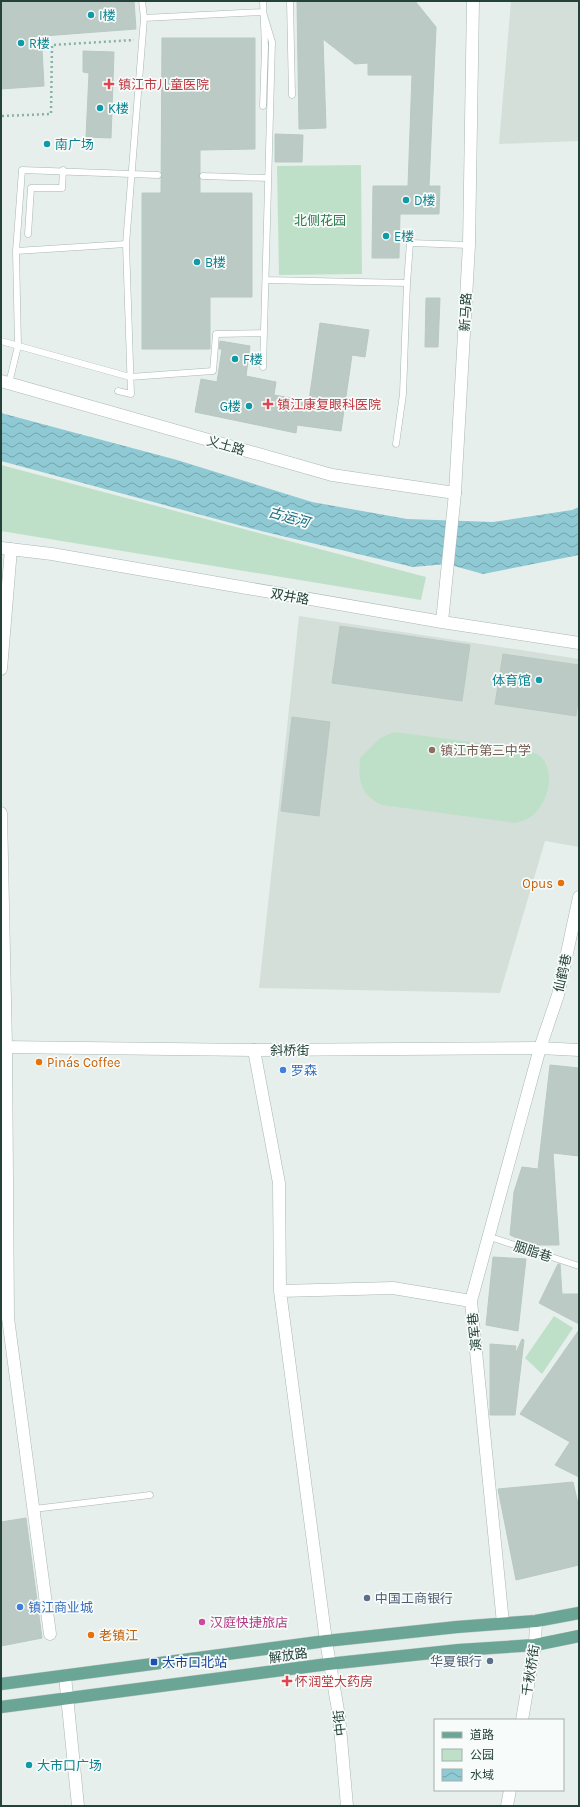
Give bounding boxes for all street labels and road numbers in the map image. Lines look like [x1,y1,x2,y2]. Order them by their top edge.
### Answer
street label: 新马路 [457,292,474,332]
street label: 义土路 [205,433,247,458]
street label: 双井路 [269,586,310,607]
street label: 仙鹤巷 [551,952,574,994]
street label: 斜桥街 [270,1043,310,1058]
street label: 胭脂巷 [512,1238,554,1265]
street label: 演军巷 [465,1312,484,1352]
street label: 千秋桥街 [519,1643,542,1697]
street label: 解放路 [268,1645,308,1666]
street label: 中街 [331,1709,348,1737]

